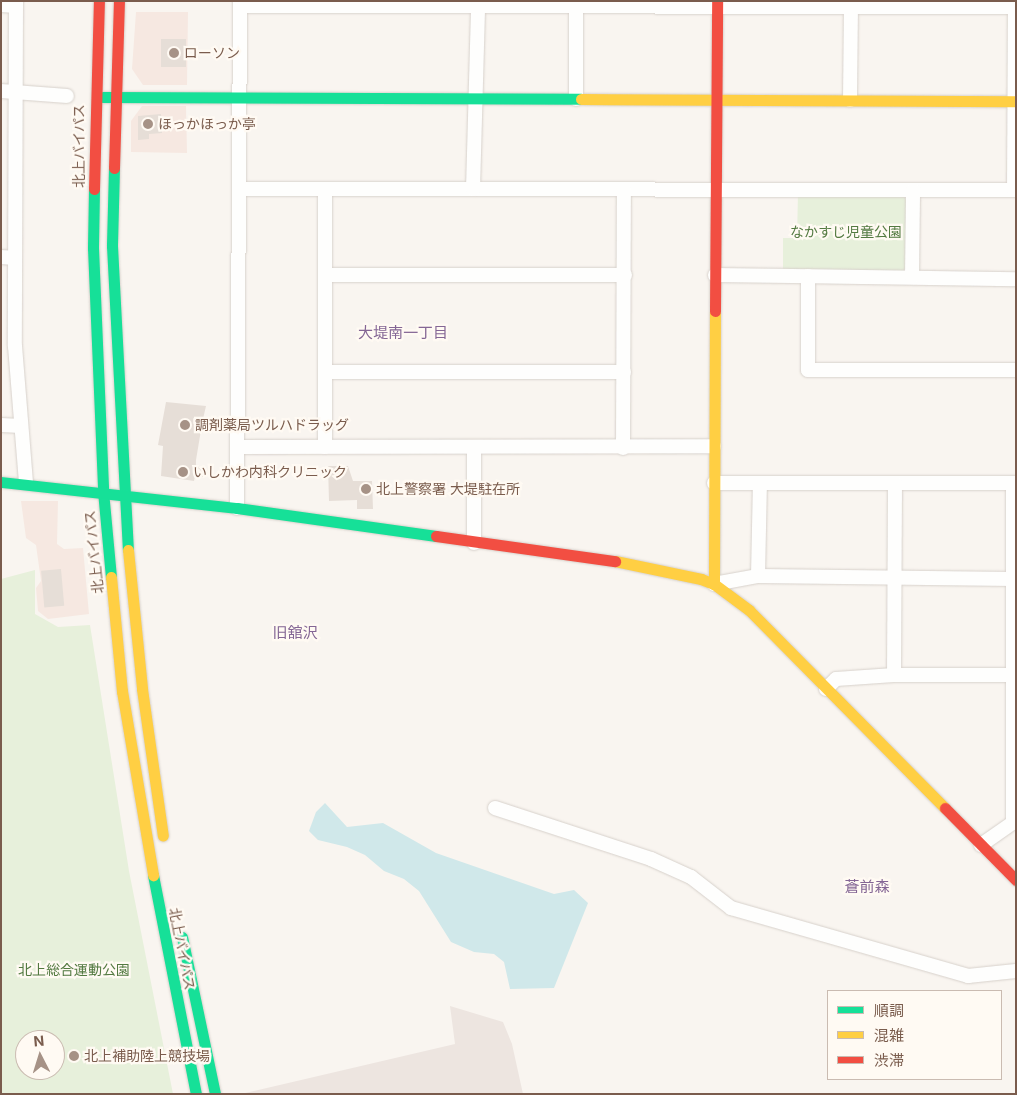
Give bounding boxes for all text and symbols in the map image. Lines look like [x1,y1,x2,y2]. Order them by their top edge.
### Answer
place label: ローソン [184,45,240,61]
marker: ローソン [168,47,180,59]
street label: 北上バイパス [71,104,87,188]
place label: ほっかほっか亭 [158,116,256,132]
marker: ほっかほっか亭 [142,118,154,130]
park label: なかすじ児童公園 [790,224,902,240]
district label: 大堤南一丁目 [358,324,448,342]
place label: 調剤薬局ツルハドラッグ [195,417,349,433]
marker: 調剤薬局ツルハドラッグ [179,419,191,431]
place label: いしかわ内科クリニック [193,464,347,480]
marker: いしかわ内科クリニック [177,466,189,478]
place label: 北上警察署 大堤駐在所 [376,481,520,497]
marker: 北上警察署 大堤駐在所 [360,483,372,495]
street label: 北上バイパス [81,509,107,595]
district label: 旧舘沢 [273,624,317,642]
district label: 蒼前森 [845,878,889,896]
street label: 北上バイパス [166,906,198,992]
park label: 北上総合運動公園 [18,962,130,978]
legend [827,990,1002,1080]
text: 順調 [874,1001,904,1020]
text: 混雑 [874,1026,904,1045]
north arrow [15,1030,65,1080]
text: N [33,1032,45,1049]
place label: 北上補助陸上競技場 [84,1048,210,1064]
marker: 北上補助陸上競技場 [68,1050,80,1062]
text: 渋滞 [874,1051,904,1070]

